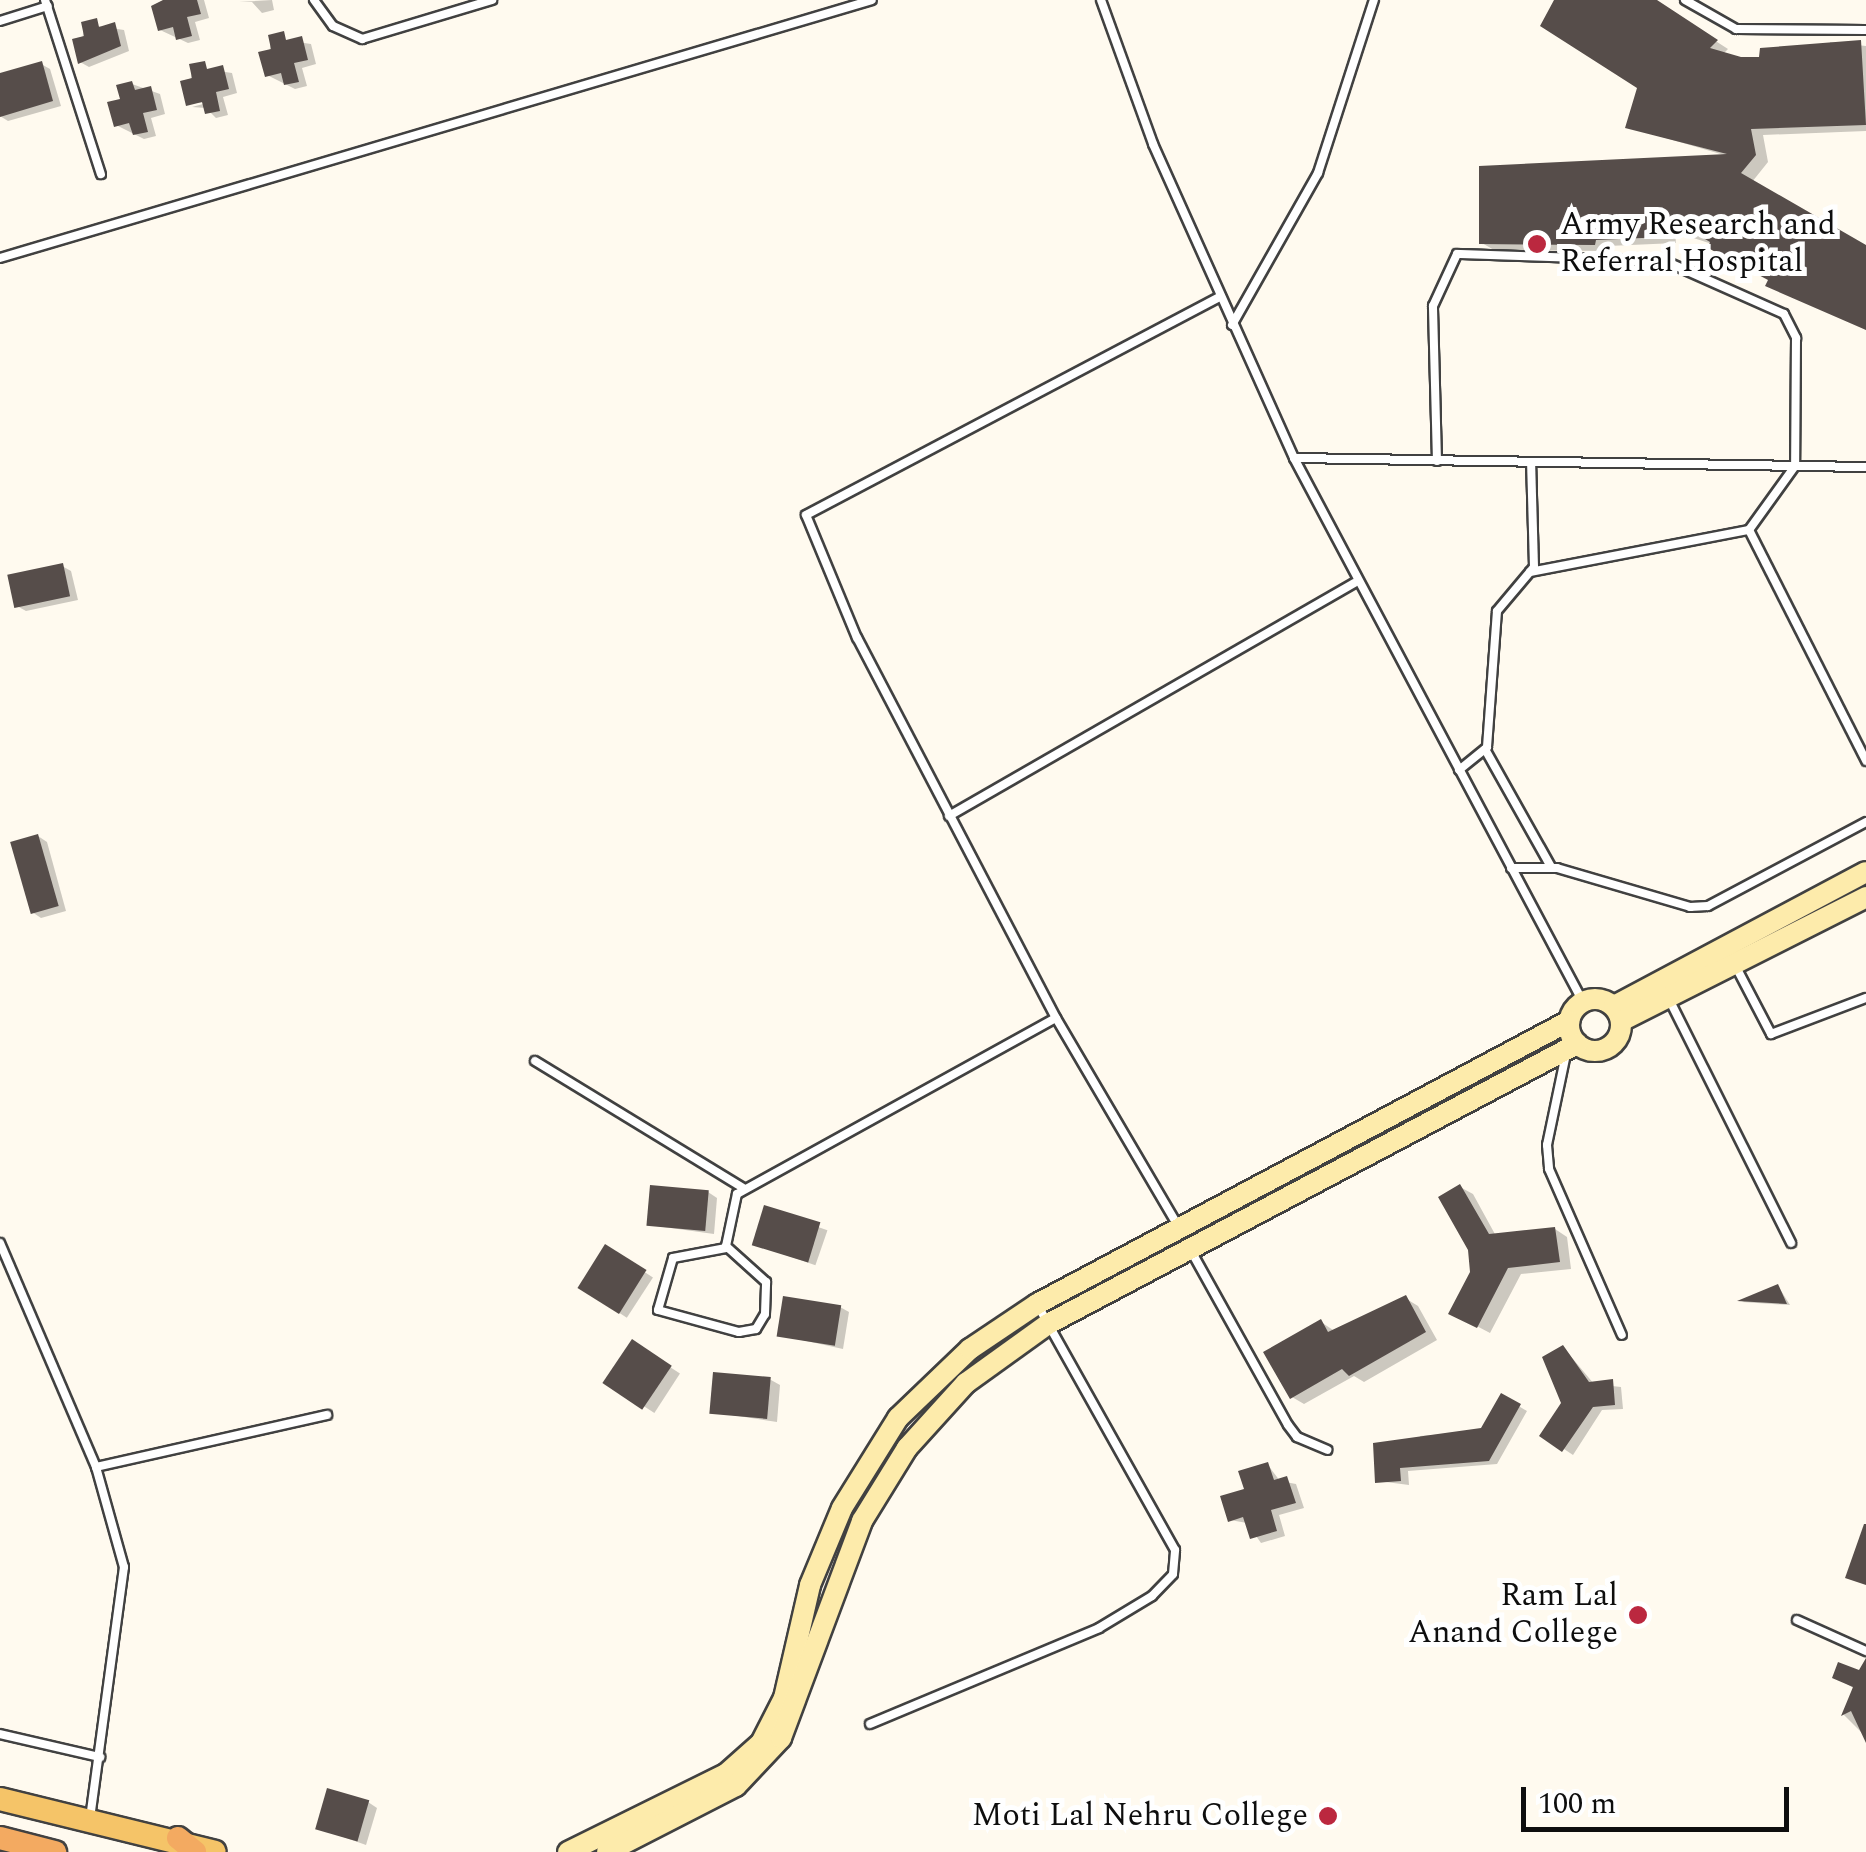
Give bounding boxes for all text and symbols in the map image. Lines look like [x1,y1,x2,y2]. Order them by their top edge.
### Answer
place label: Army Research and Referral Hospital [1560,207,1836,282]
marker: Army Research and Referral Hospital [1524,231,1550,257]
place label: Ram Lal Anand College [1408,1578,1618,1653]
marker: Ram Lal Anand College [1627,1604,1649,1626]
scale bar [1526,1767,1794,1829]
text: 100 m [1538,1781,1616,1827]
place label: Moti Lal Nehru College [972,1797,1308,1835]
marker: Moti Lal Nehru College [1317,1805,1339,1827]

